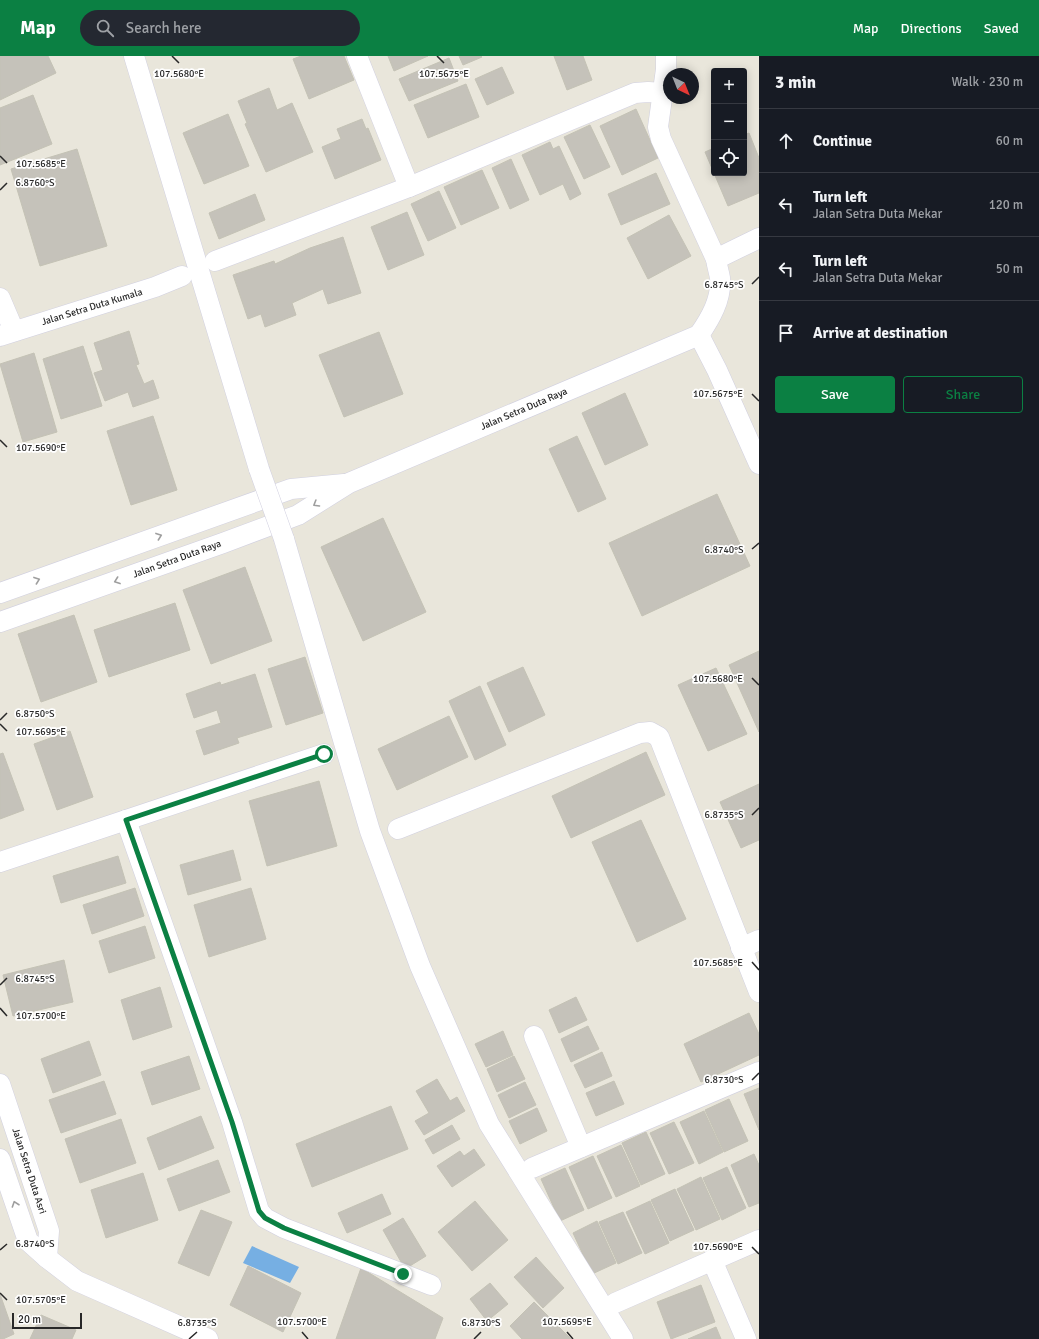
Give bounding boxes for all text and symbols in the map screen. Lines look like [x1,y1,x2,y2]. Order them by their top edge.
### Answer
search box [80,10,360,46]
text: Map [20,16,56,40]
icon: search [94,17,116,39]
text: Search here [126,19,201,37]
text: Map [853,20,879,37]
text: Directions [901,20,962,37]
text: Saved [984,20,1019,37]
text: 107.5680°E [154,68,204,80]
text: 107.5675°E [419,68,469,80]
north arrow [663,68,699,104]
map controls [711,68,747,176]
button: + [711,68,747,104]
text: 3 min [775,72,816,93]
text: Walk · 230 m [952,74,1023,90]
button: − [711,104,747,140]
icon: ahead [775,130,797,152]
text: Continue [813,132,872,150]
text: 60 m [996,133,1023,149]
button: locate [711,140,747,176]
text: 107.5685°E [16,158,66,170]
text: 6.8760°S [16,177,55,189]
text: Turn left [813,188,867,206]
icon: left [775,194,797,216]
text: 120 m [989,197,1023,213]
text: Jalan Setra Duta Mekar [813,206,942,222]
text: Turn left [813,252,867,270]
icon: left [775,258,797,280]
text: 50 m [996,261,1023,277]
text: Jalan Setra Duta Mekar [813,270,942,286]
text: 6.8745°S [705,279,744,291]
street label: Jalan Setra Duta Kumala [40,286,144,328]
icon: arrive [775,322,797,344]
text: Arrive at destination [813,324,948,342]
button: Save [775,376,895,413]
button: Share [903,376,1023,413]
street label: Jalan Setra Duta Raya [479,385,569,433]
text: 107.5675°E [693,388,743,400]
text: 107.5690°E [16,442,66,454]
one-way arrow [313,499,320,506]
one-way arrow [155,532,162,540]
street label: Jalan Setra Duta Raya [131,537,223,581]
text: 6.8740°S [705,544,744,556]
one-way arrow [33,576,40,584]
one-way arrow [113,576,120,585]
text: 107.5680°E [693,673,743,685]
text: 6.8750°S [16,708,55,720]
text: 107.5695°E [16,726,66,738]
route start [315,745,333,763]
text: 6.8735°S [705,809,744,821]
text: 107.5685°E [693,957,743,969]
text: 6.8745°S [16,973,55,985]
text: 107.5700°E [16,1010,66,1022]
text: 6.8730°S [705,1074,744,1086]
street label: Jalan Setra Duta Asri [9,1126,49,1216]
one-way arrow [12,1201,20,1208]
text: 6.8740°S [16,1238,55,1250]
text: 107.5690°E [693,1241,743,1253]
route end [394,1265,412,1283]
text: 107.5705°E [16,1294,66,1306]
scale bar [12,1311,82,1330]
text: 20 m [18,1313,41,1326]
text: 107.5700°E [277,1316,327,1328]
text: 107.5695°E [542,1316,592,1328]
text: 6.8735°S [178,1317,217,1329]
text: 6.8730°S [462,1317,501,1329]

